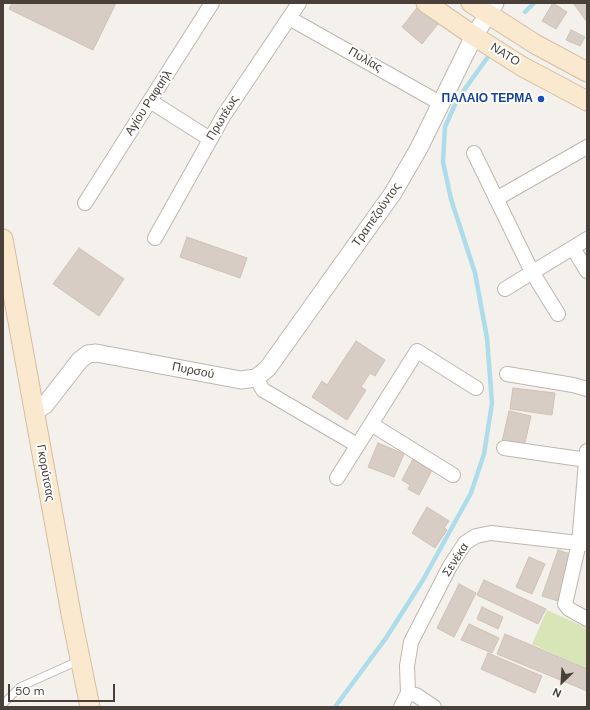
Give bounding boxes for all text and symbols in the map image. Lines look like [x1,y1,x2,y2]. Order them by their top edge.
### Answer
street label: ΝΑΤΟ [488,40,522,70]
street label: Πυλίας [346,45,384,75]
street label: Αγίου Ραφαήλ [122,68,176,138]
place label: ΠΑΛΑΙΟ ΤΕΡΜΑ [442,92,533,106]
street label: Πρωτέως [204,93,242,143]
marker: ΠΑΛΑΙΟ ΤΕΡΜΑ [536,94,546,104]
street label: Τραπεζούντος [350,180,404,250]
street label: Πυρσού [171,360,215,382]
street label: Γκορύτσας [33,444,57,502]
street label: Σενέκα [440,541,472,579]
north arrow [542,662,582,702]
scale bar [10,676,117,702]
text: 50 m [15,683,44,699]
text: N [550,685,564,701]

